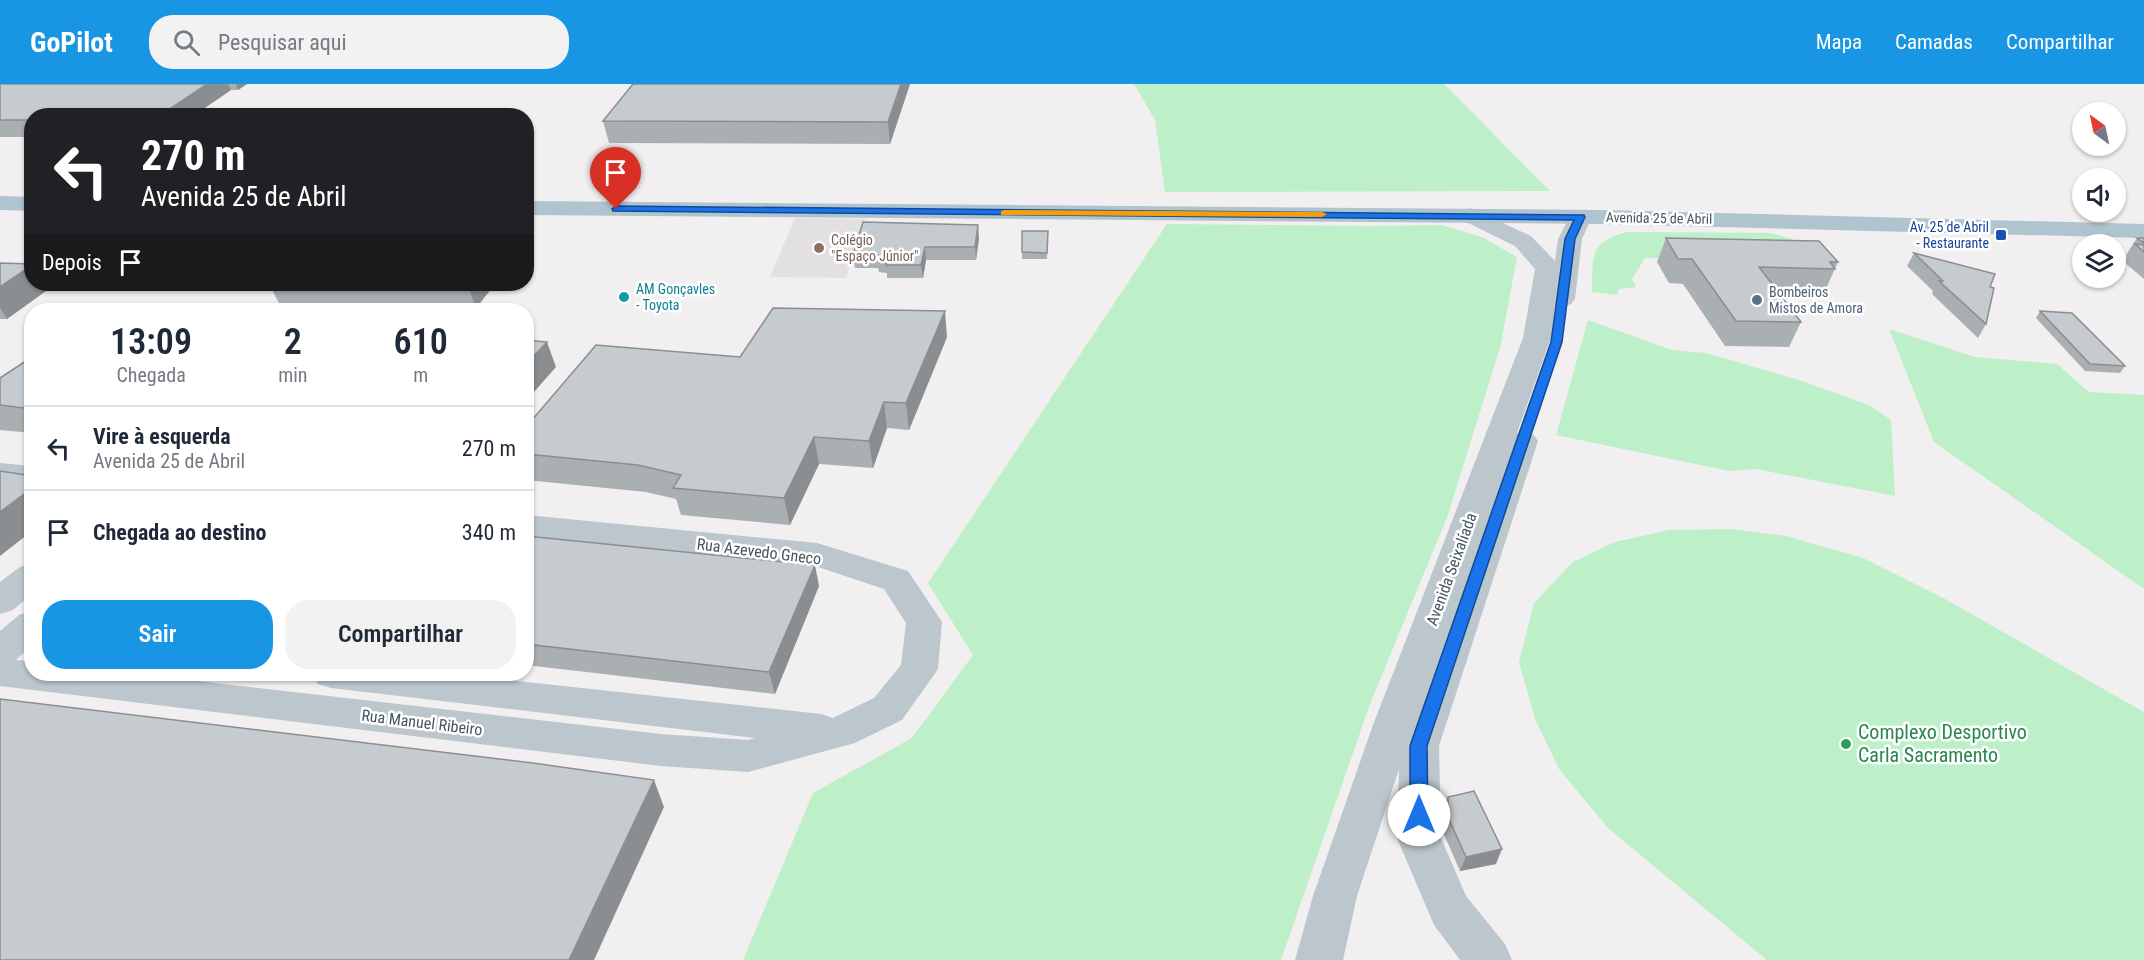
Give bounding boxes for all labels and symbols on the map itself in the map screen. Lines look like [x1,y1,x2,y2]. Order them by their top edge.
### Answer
north arrow [2072,102,2126,156]
pin [590,147,641,209]
street label: Avenida 25 de Abril [1606,209,1712,227]
place label: Av. 25 de Abril - Restaurante [1910,219,1989,251]
marker: Av. 25 de Abril - Restaurante [1994,228,2008,242]
place label: Colégio "Espaço Júnior" [831,232,919,264]
marker: Colégio "Espaço Júnior" [812,241,826,255]
place label: AM Gonçavles - Toyota [636,281,715,313]
place label: Bombeiros Mistos de Amora [1769,284,1863,316]
marker: AM Gonçavles - Toyota [617,290,631,304]
marker: Bombeiros Mistos de Amora [1750,293,1764,307]
street label: Avenida Seixalíada [1422,510,1481,628]
street label: Rua Azevedo Gneco [696,534,822,569]
street label: Rua Manuel Ribeiro [360,706,483,739]
place label: Complexo Desportivo Carla Sacramento [1858,720,2027,767]
marker: Complexo Desportivo Carla Sacramento [1839,737,1853,751]
position arrow [1387,783,1451,847]

